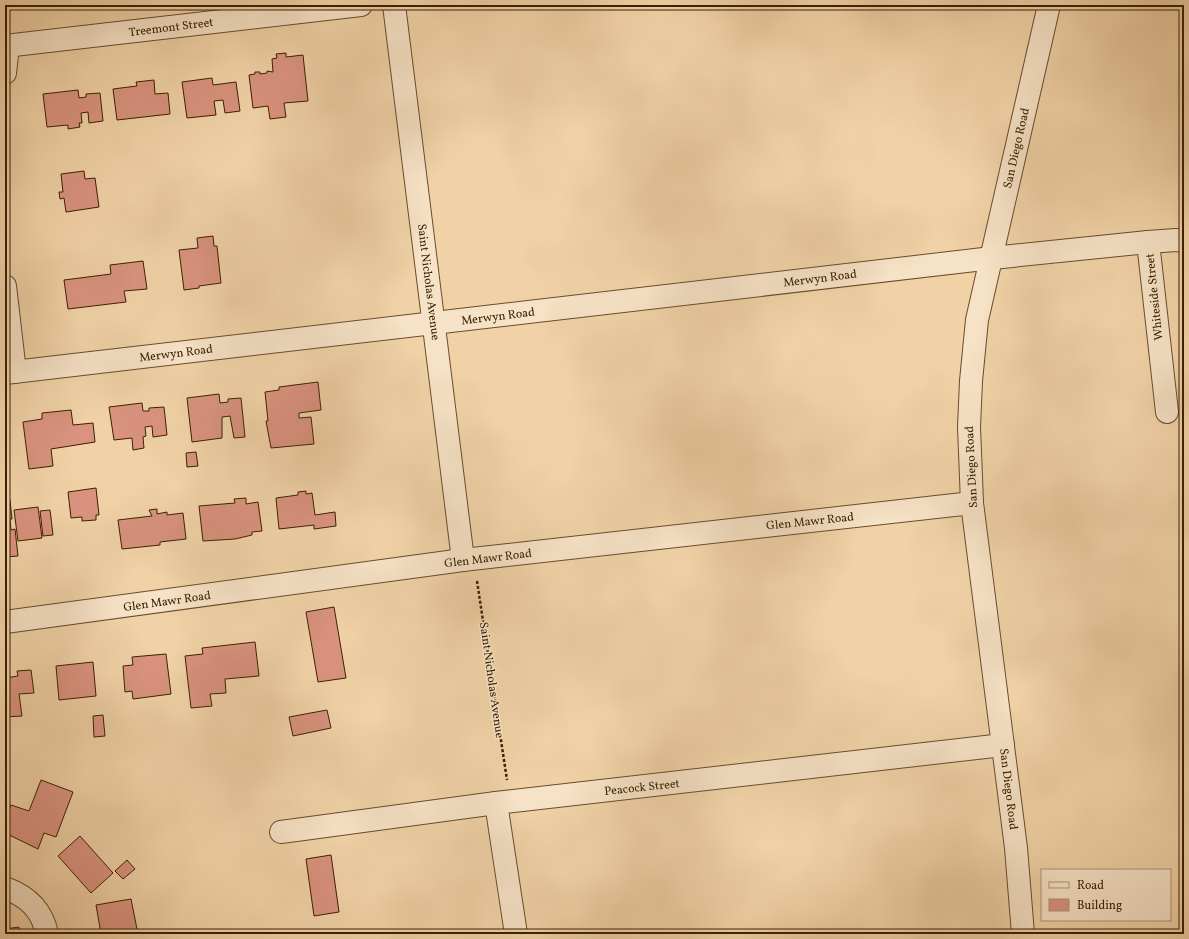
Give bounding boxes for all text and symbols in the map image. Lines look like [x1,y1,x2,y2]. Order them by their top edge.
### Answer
street label: Treemont Street [128,15,214,41]
street label: San Diego Road [1000,106,1034,190]
street label: Saint Nicholas Avenue [413,223,443,342]
street label: Whiteside Street [1142,253,1168,341]
street label: Merwyn Road [782,267,858,291]
street label: Merwyn Road [460,305,536,329]
street label: Merwyn Road [138,342,214,366]
street label: San Diego Road [962,425,982,508]
street label: Glen Mawr Road [765,509,855,535]
street label: Glen Mawr Road [443,546,533,572]
street label: Glen Mawr Road [122,588,212,616]
street label: Saint Nicholas Avenue [475,621,507,740]
street label: San Diego Road [995,747,1021,831]
street label: Peacock Street [604,776,681,800]
legend [1041,869,1171,921]
text: Road [1077,878,1104,894]
text: Building [1077,898,1122,914]

